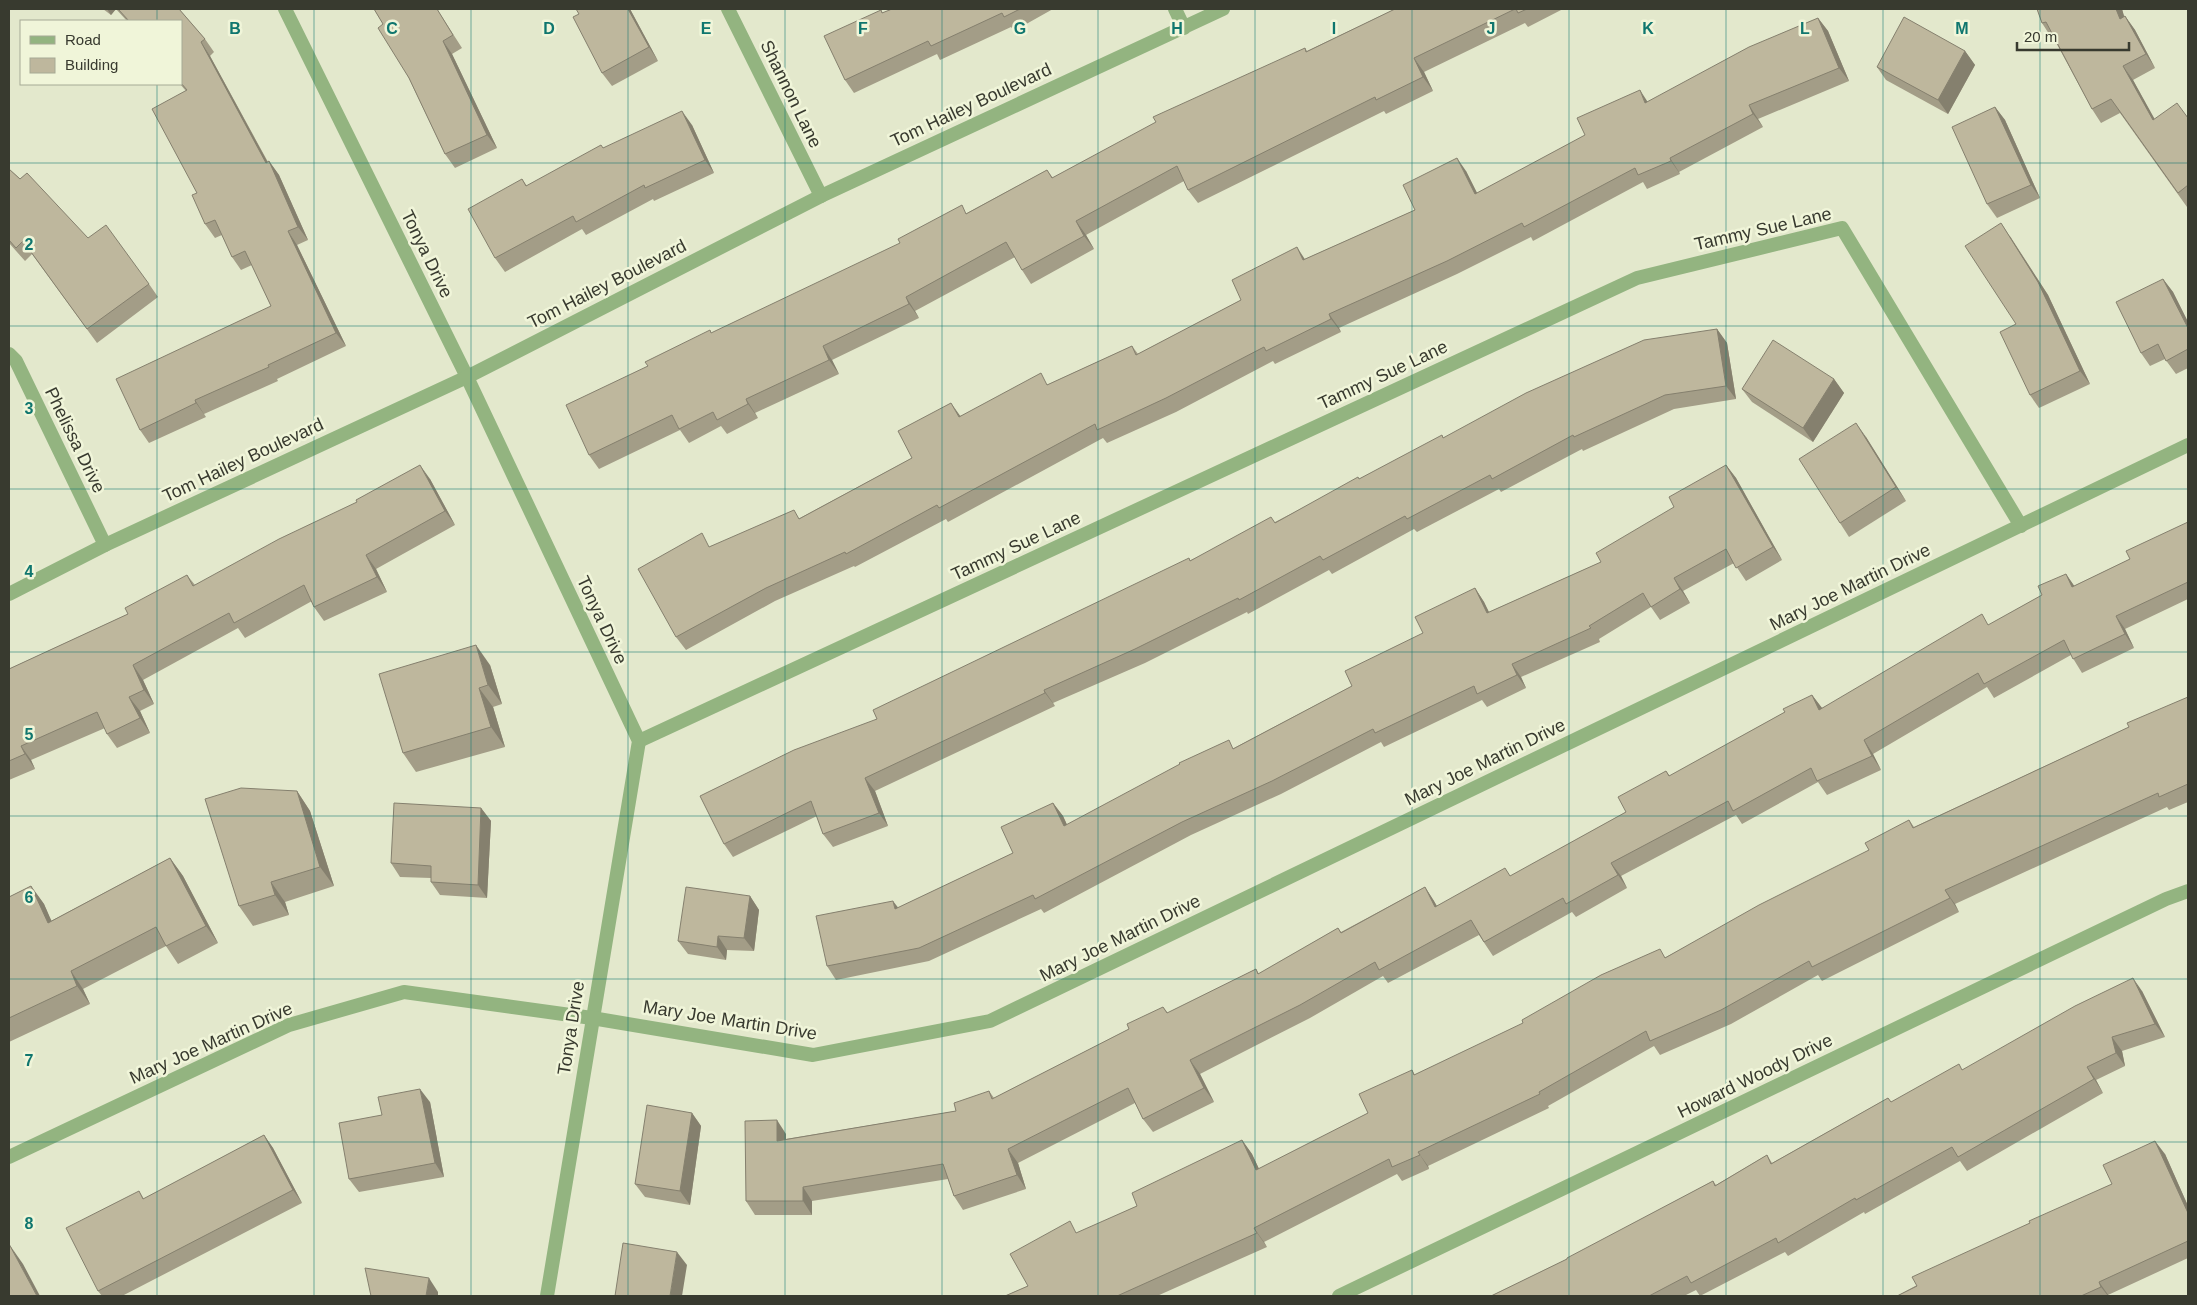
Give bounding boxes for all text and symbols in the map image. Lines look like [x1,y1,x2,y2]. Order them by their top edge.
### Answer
legend [20,20,182,85]
text: B [229,20,241,37]
text: C [386,20,398,37]
text: D [543,20,555,37]
text: E [701,20,712,37]
text: F [858,20,868,37]
text: G [1014,20,1026,37]
text: H [1171,20,1183,37]
text: I [1332,20,1336,37]
text: J [1487,20,1495,37]
text: K [1642,20,1654,37]
text: L [1800,20,1810,37]
text: M [1955,20,1969,37]
scale bar [2017,20,2130,52]
text: 20 m [2024,28,2057,45]
text: Road [65,31,101,48]
street label: Shannon Lane [756,37,826,151]
text: Building [65,56,118,73]
street label: Tom Hailey Boulevard [887,59,1055,151]
street label: Tammy Sue Lane [1693,204,1833,254]
street label: Tonya Drive [397,207,457,301]
street label: Tom Hailey Boulevard [524,235,690,333]
text: 2 [25,236,34,253]
street label: Tammy Sue Lane [1315,336,1451,414]
street label: Phelissa Drive [41,384,109,496]
text: 3 [25,400,34,417]
street label: Tom Hailey Boulevard [159,414,327,506]
street label: Tammy Sue Lane [948,507,1084,585]
street label: Mary Joe Martin Drive [1767,539,1933,635]
text: 4 [25,563,34,580]
street label: Tonya Drive [573,573,631,667]
street label: Mary Joe Martin Drive [1402,714,1568,810]
text: 5 [25,726,34,743]
text: 6 [25,889,34,906]
street label: Mary Joe Martin Drive [1037,890,1203,986]
street label: Tonya Drive [554,979,588,1077]
street label: Mary Joe Martin Drive [641,996,819,1044]
street label: Mary Joe Martin Drive [127,998,295,1088]
street label: Howard Woody Drive [1674,1030,1836,1122]
text: 7 [25,1052,34,1069]
text: 8 [25,1215,34,1232]

